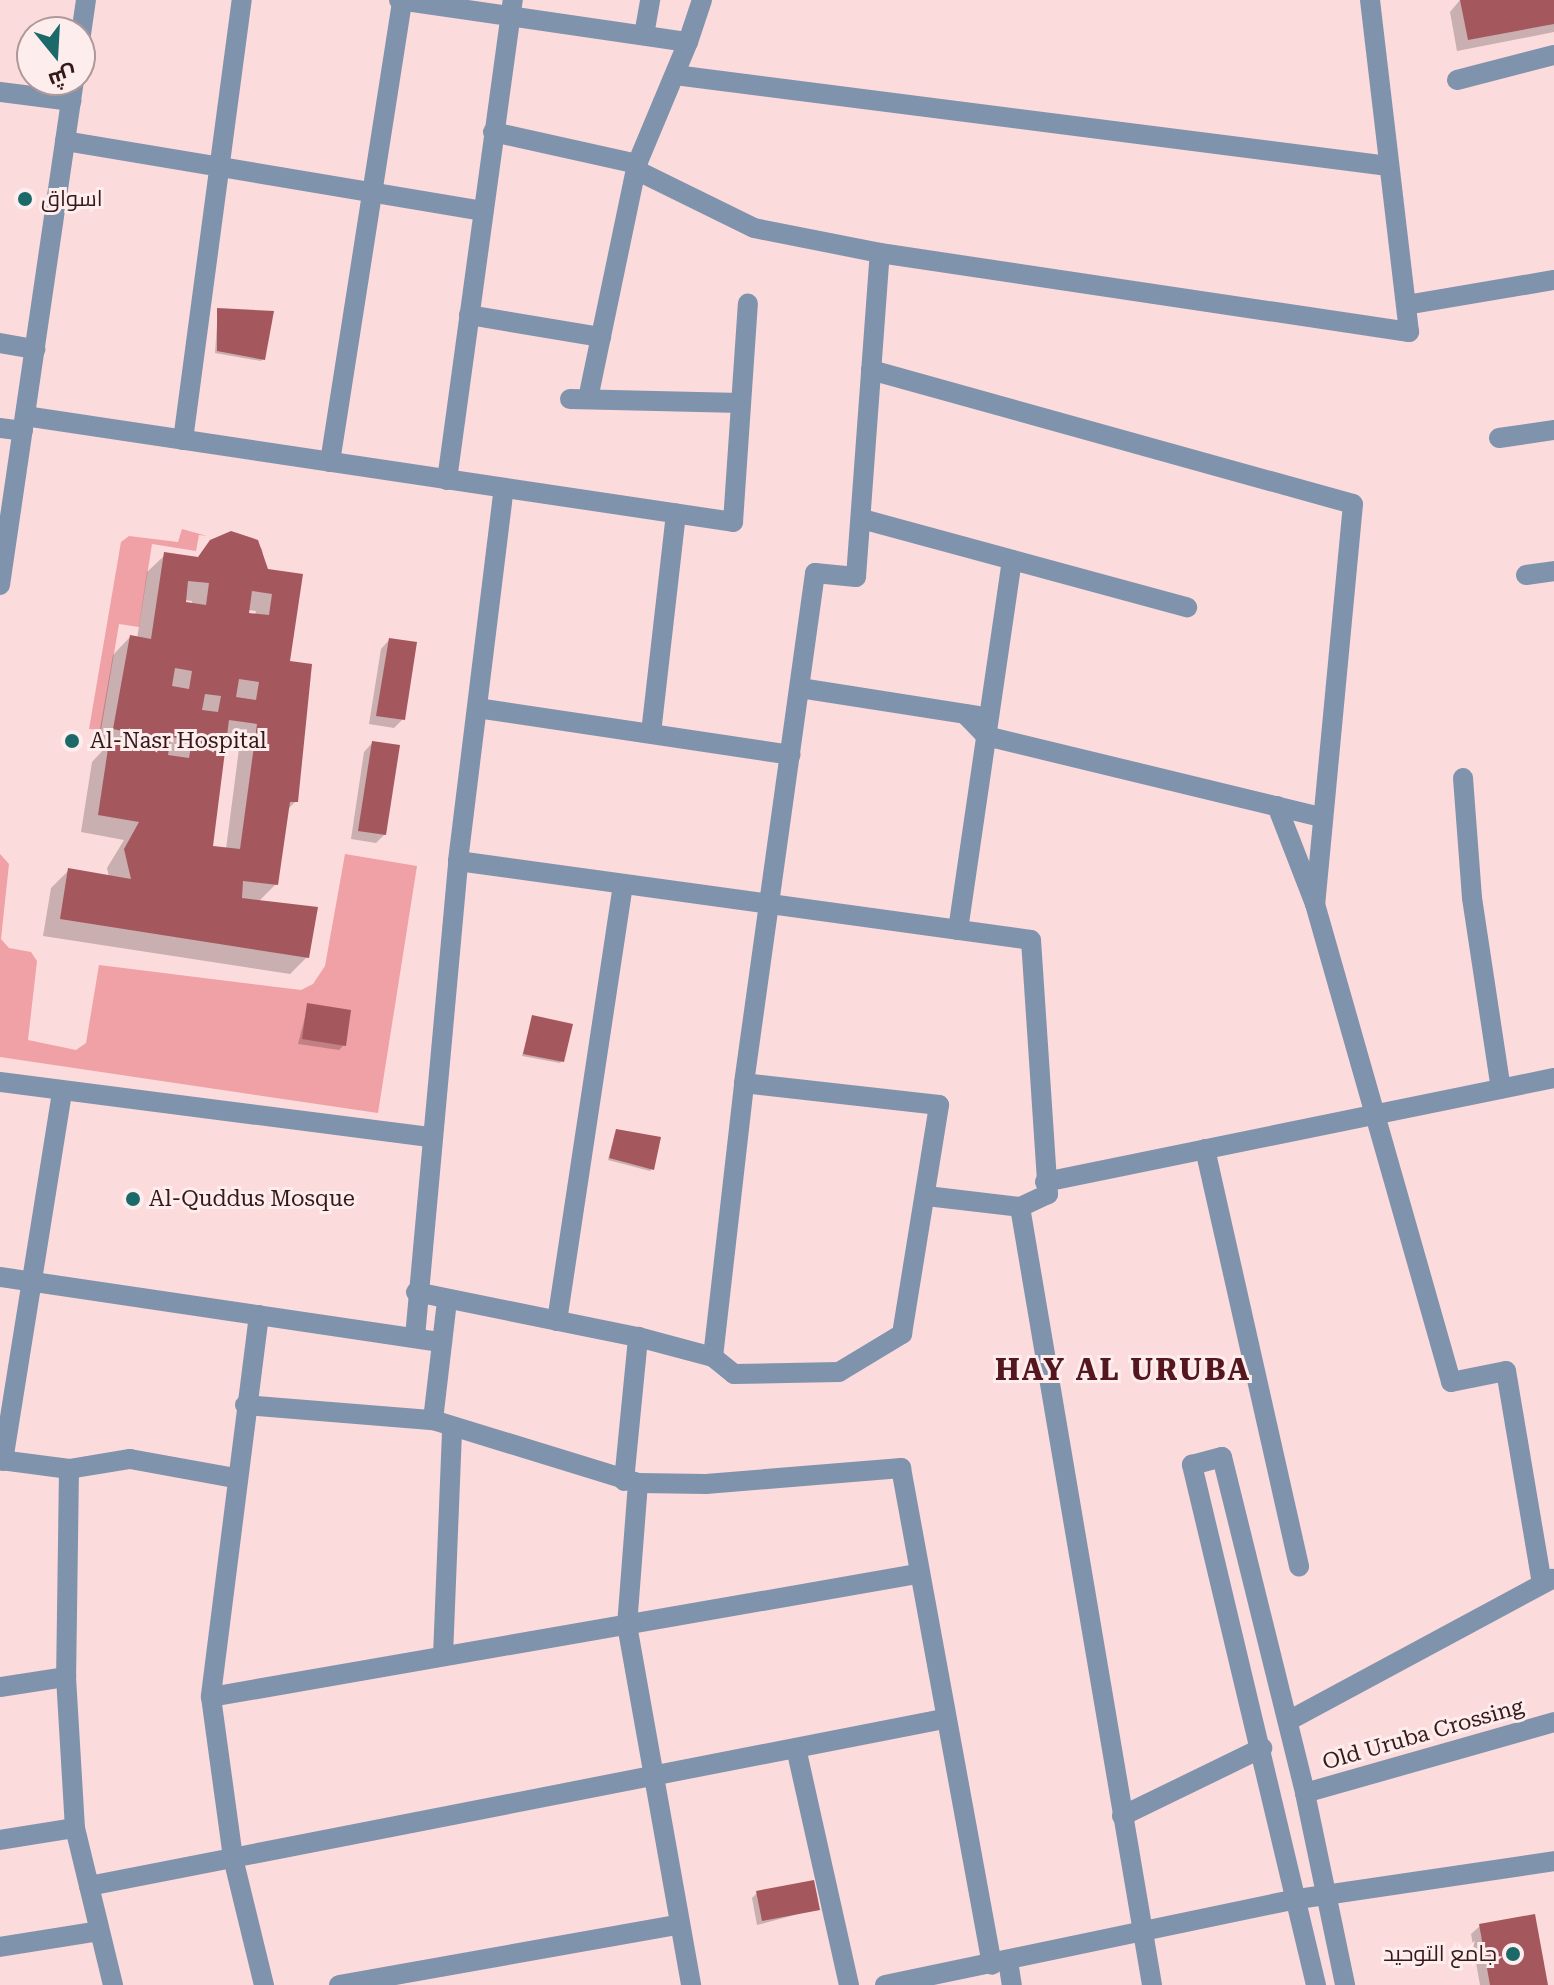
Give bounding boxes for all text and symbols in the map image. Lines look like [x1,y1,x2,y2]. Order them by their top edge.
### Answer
north arrow [16,16,96,96]
text: ش [46,61,80,94]
place label: اسواق [41,186,103,212]
marker: اسواق [16,190,34,208]
place label: Al-Nasr Hospital [90,728,267,754]
marker: Al-Nasr Hospital [61,730,83,752]
place label: Al-Quddus Mosque [149,1186,355,1212]
marker: Al-Quddus Mosque [124,1190,142,1208]
district label: HAY AL URUBA [995,1352,1251,1388]
street label: Old Uruba Crossing [1319,1693,1527,1775]
place label: جامع التوحيد [1383,1941,1497,1967]
marker: جامع التوحيد [1504,1945,1522,1963]

